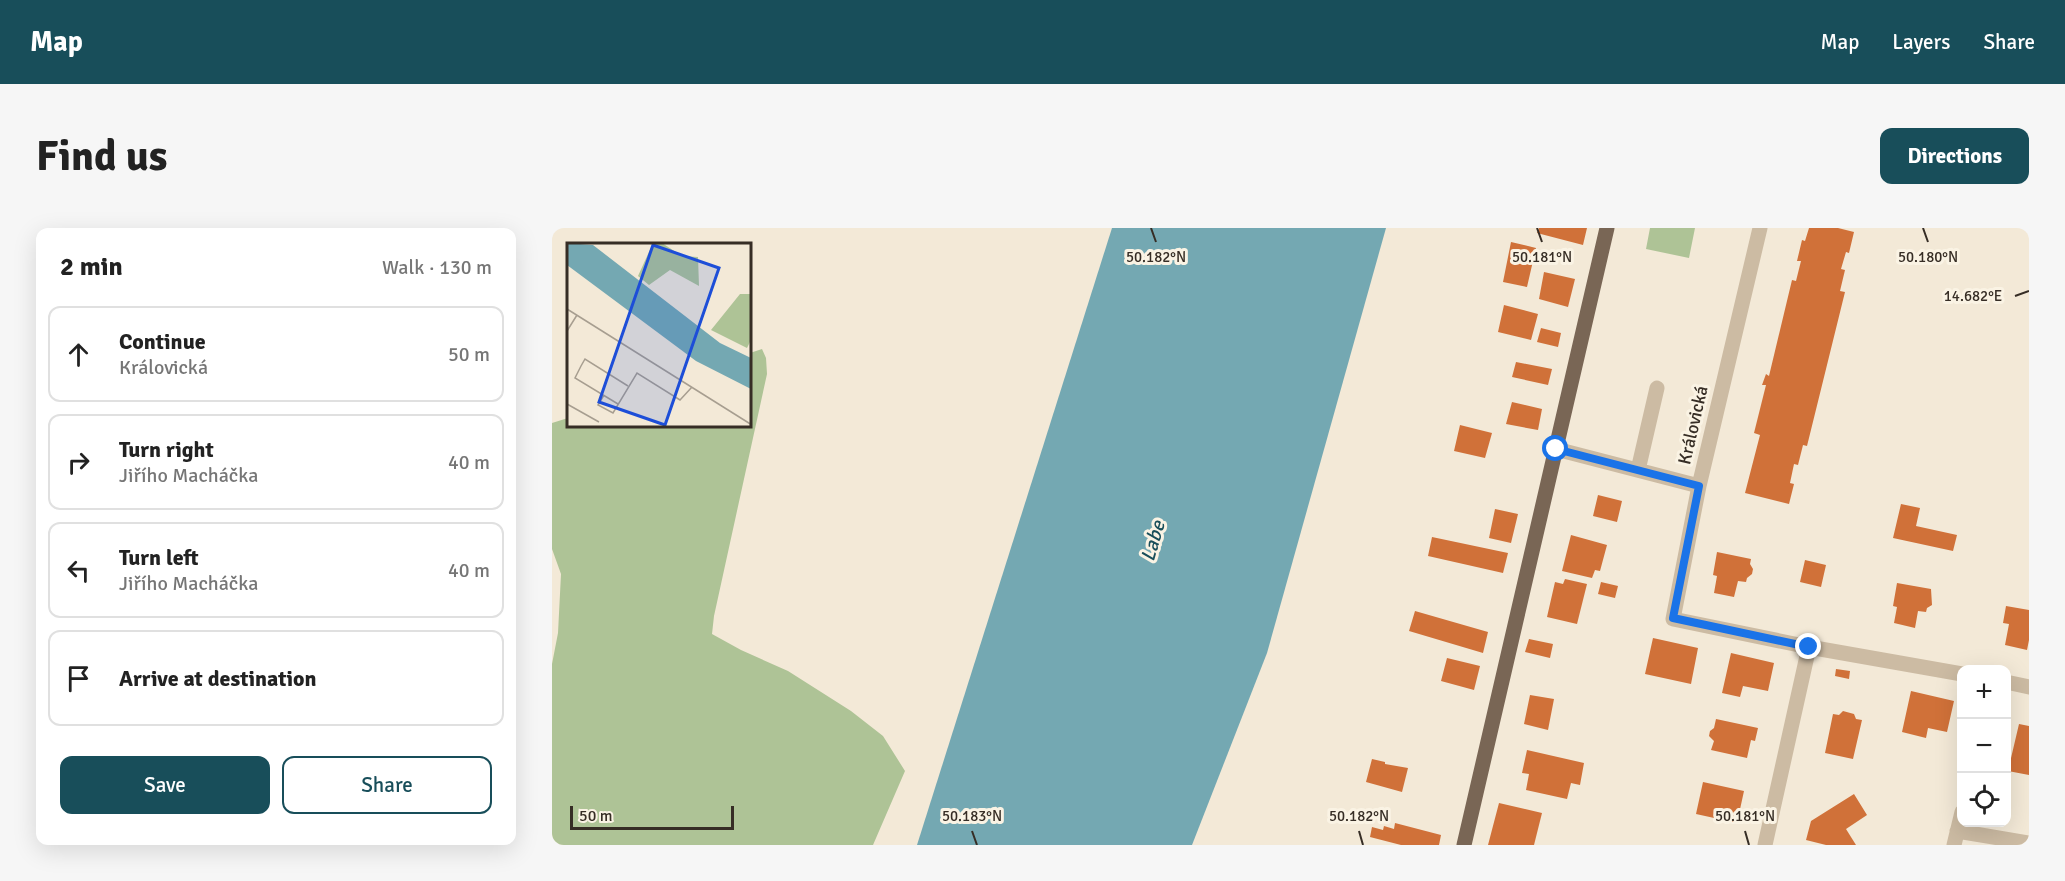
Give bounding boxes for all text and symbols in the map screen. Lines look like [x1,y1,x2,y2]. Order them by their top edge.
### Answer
text: Map [30,25,83,59]
text: Map [1821,29,1859,55]
text: Layers [1892,29,1950,55]
text: Share [1983,29,2035,55]
button: Directions [1880,128,2029,184]
text: Find us [36,131,167,182]
inset map [567,243,752,428]
text: 50.182°N [1126,248,1186,266]
text: 50.181°N [1512,248,1572,266]
text: 50.180°N [1898,248,1958,266]
text: 2 min [60,251,123,283]
text: Walk · 130 m [382,255,492,280]
text: 14.682°E [1944,287,2002,305]
text: Continue [119,328,206,355]
icon: ahead [62,338,95,371]
text: 50 m [448,342,490,367]
text: Královická [119,355,208,380]
street label: Královická [1673,383,1713,467]
route start [1542,435,1568,461]
text: Turn right [119,436,214,463]
icon: right [62,446,95,479]
text: 40 m [448,450,490,475]
text: Jiřího Macháčka [119,463,258,488]
water label: Labe [1135,517,1171,564]
text: Turn left [119,544,199,571]
icon: left [62,554,95,587]
text: 40 m [448,558,490,583]
text: Jiřího Macháčka [119,571,258,596]
route end [1795,633,1821,659]
icon: arrive [62,662,95,695]
text: Arrive at destination [119,665,316,692]
map controls [1957,665,2011,827]
button: + [1957,665,2011,719]
button: − [1957,719,2011,773]
button: Save [60,756,270,814]
button: Share [282,756,492,814]
button: locate [1957,773,2011,827]
scale bar [570,803,734,830]
text: 50 m [579,806,613,826]
text: 50.183°N [942,807,1002,825]
text: 50.182°N [1329,807,1389,825]
text: 50.181°N [1715,807,1775,825]

